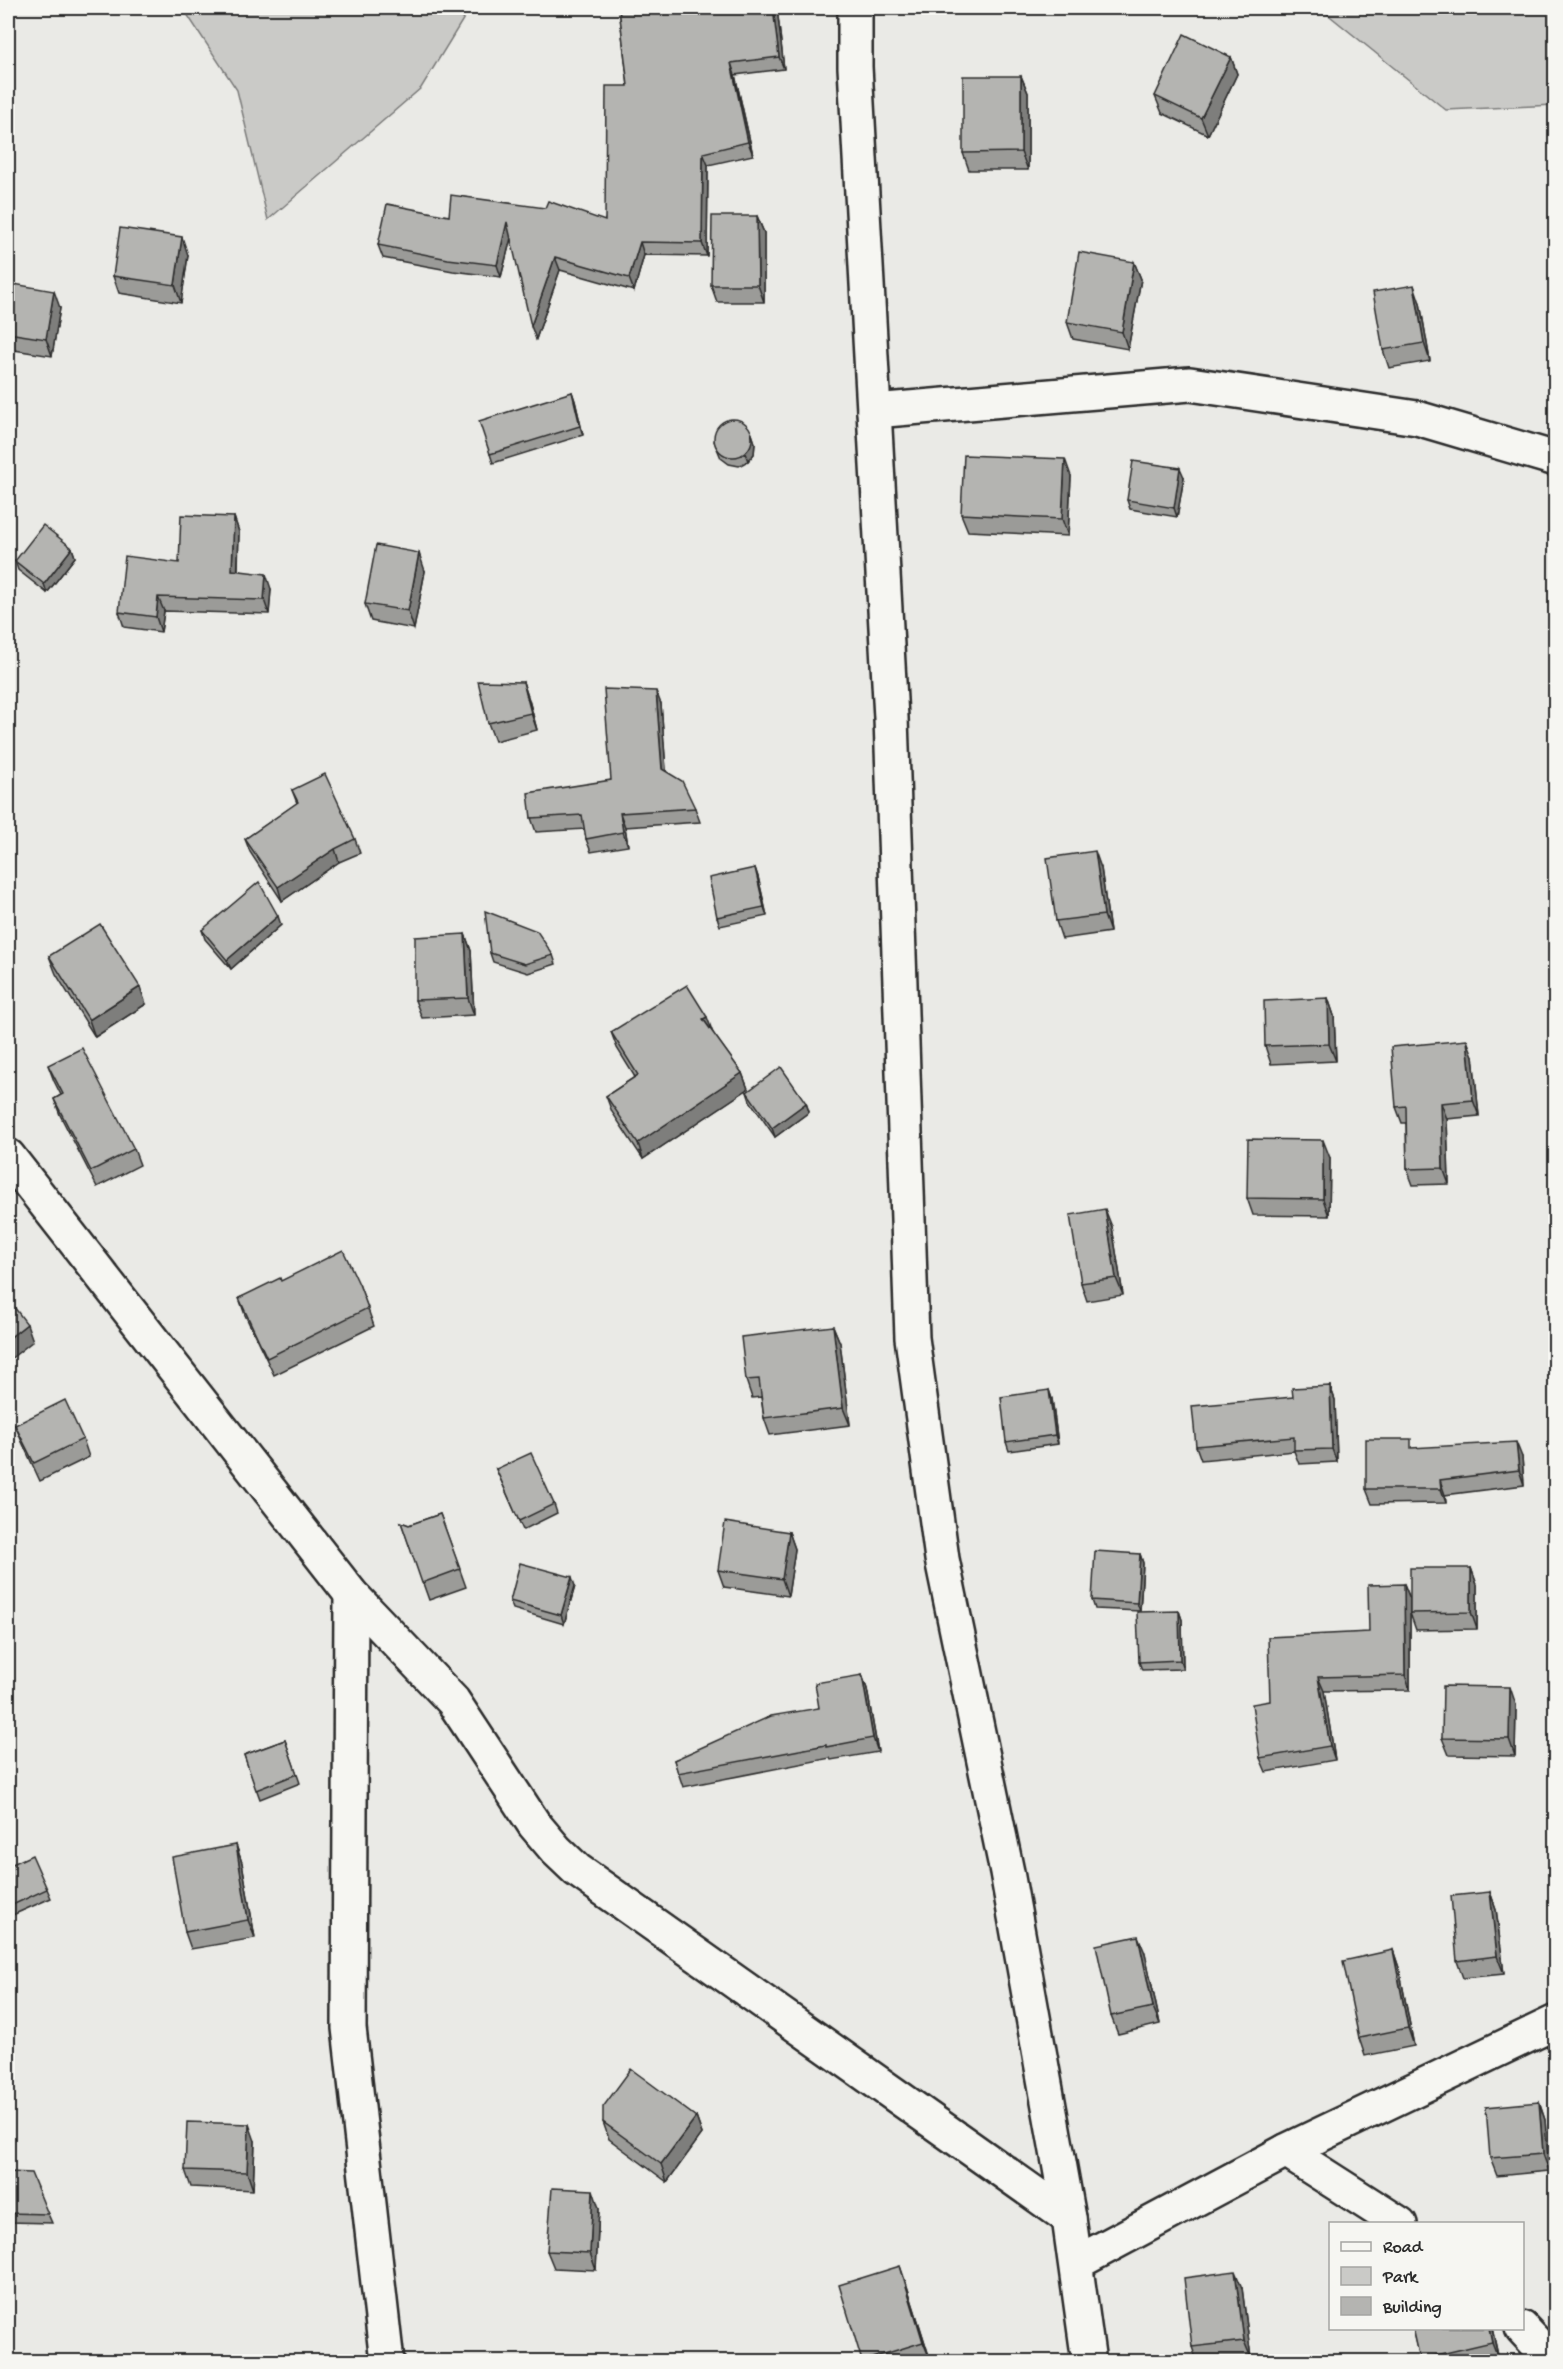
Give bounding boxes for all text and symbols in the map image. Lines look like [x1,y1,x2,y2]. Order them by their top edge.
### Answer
legend [1329,2222,1524,2330]
text: Road [1383,2238,1424,2259]
text: Park [1382,2268,1419,2289]
text: Building [1382,2298,1442,2319]

